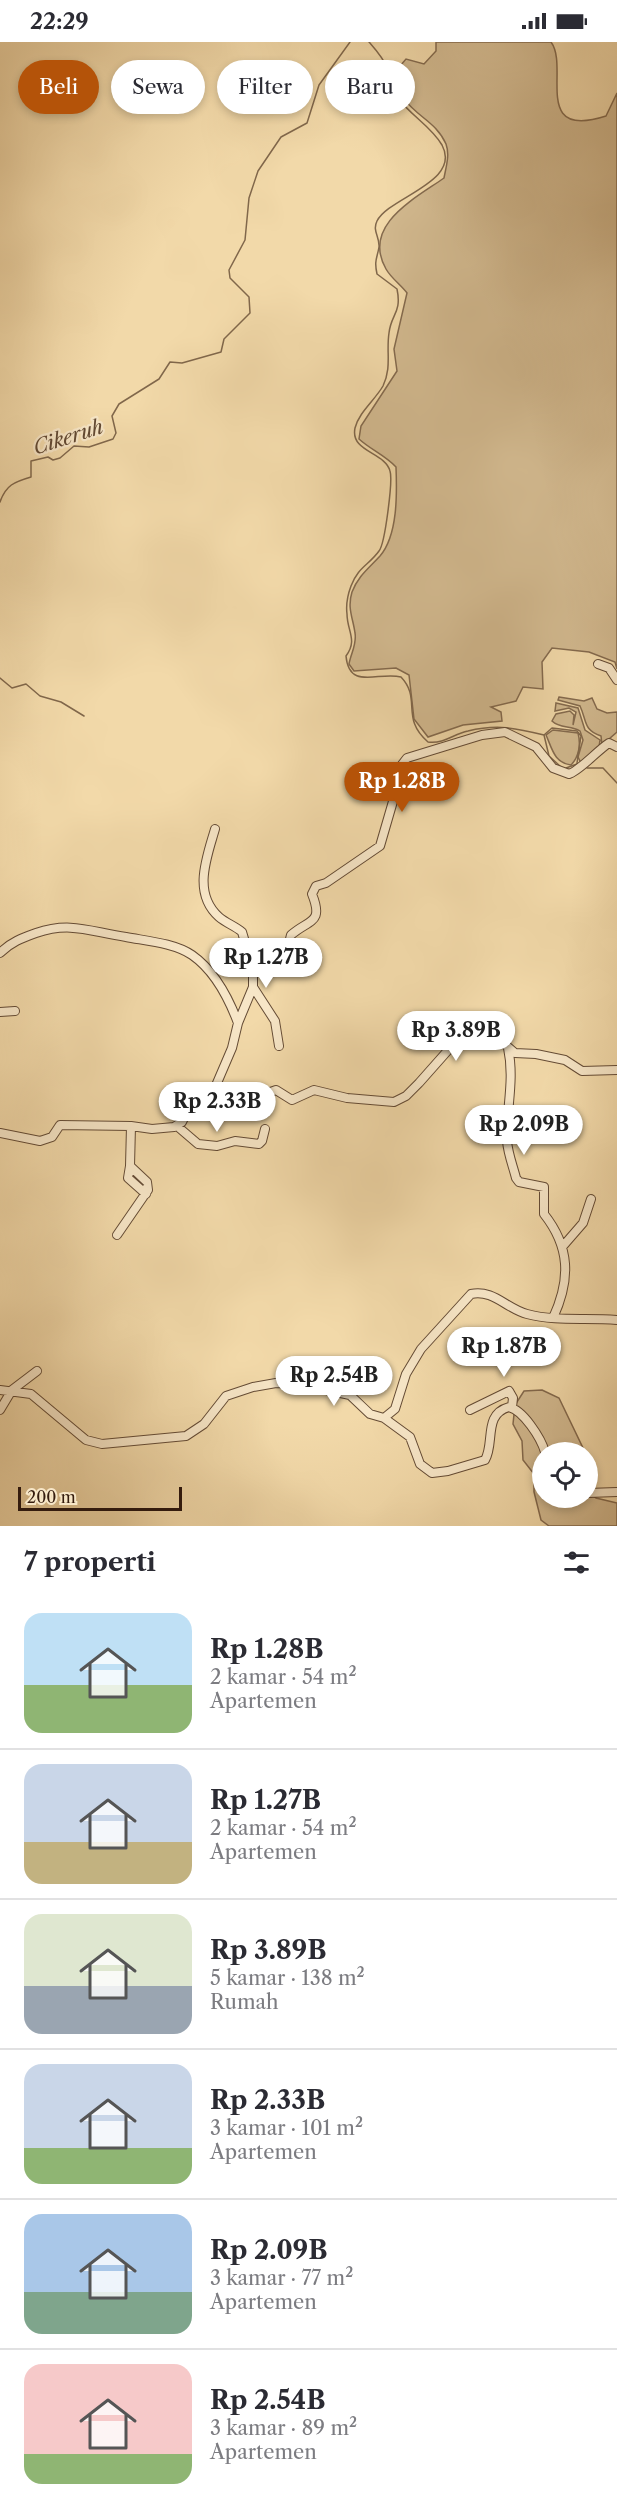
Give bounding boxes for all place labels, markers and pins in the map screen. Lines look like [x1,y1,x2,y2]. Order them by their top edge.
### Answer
pin: Rp 1.28B [340,762,464,813]
pin: Rp 1.27B [204,938,328,989]
pin: Rp 3.89B [394,1011,518,1062]
pin: Rp 2.33B [155,1082,279,1133]
pin: Rp 2.09B [462,1105,586,1156]
pin: Rp 1.87B [442,1327,566,1378]
pin: Rp 2.54B [272,1356,396,1407]

